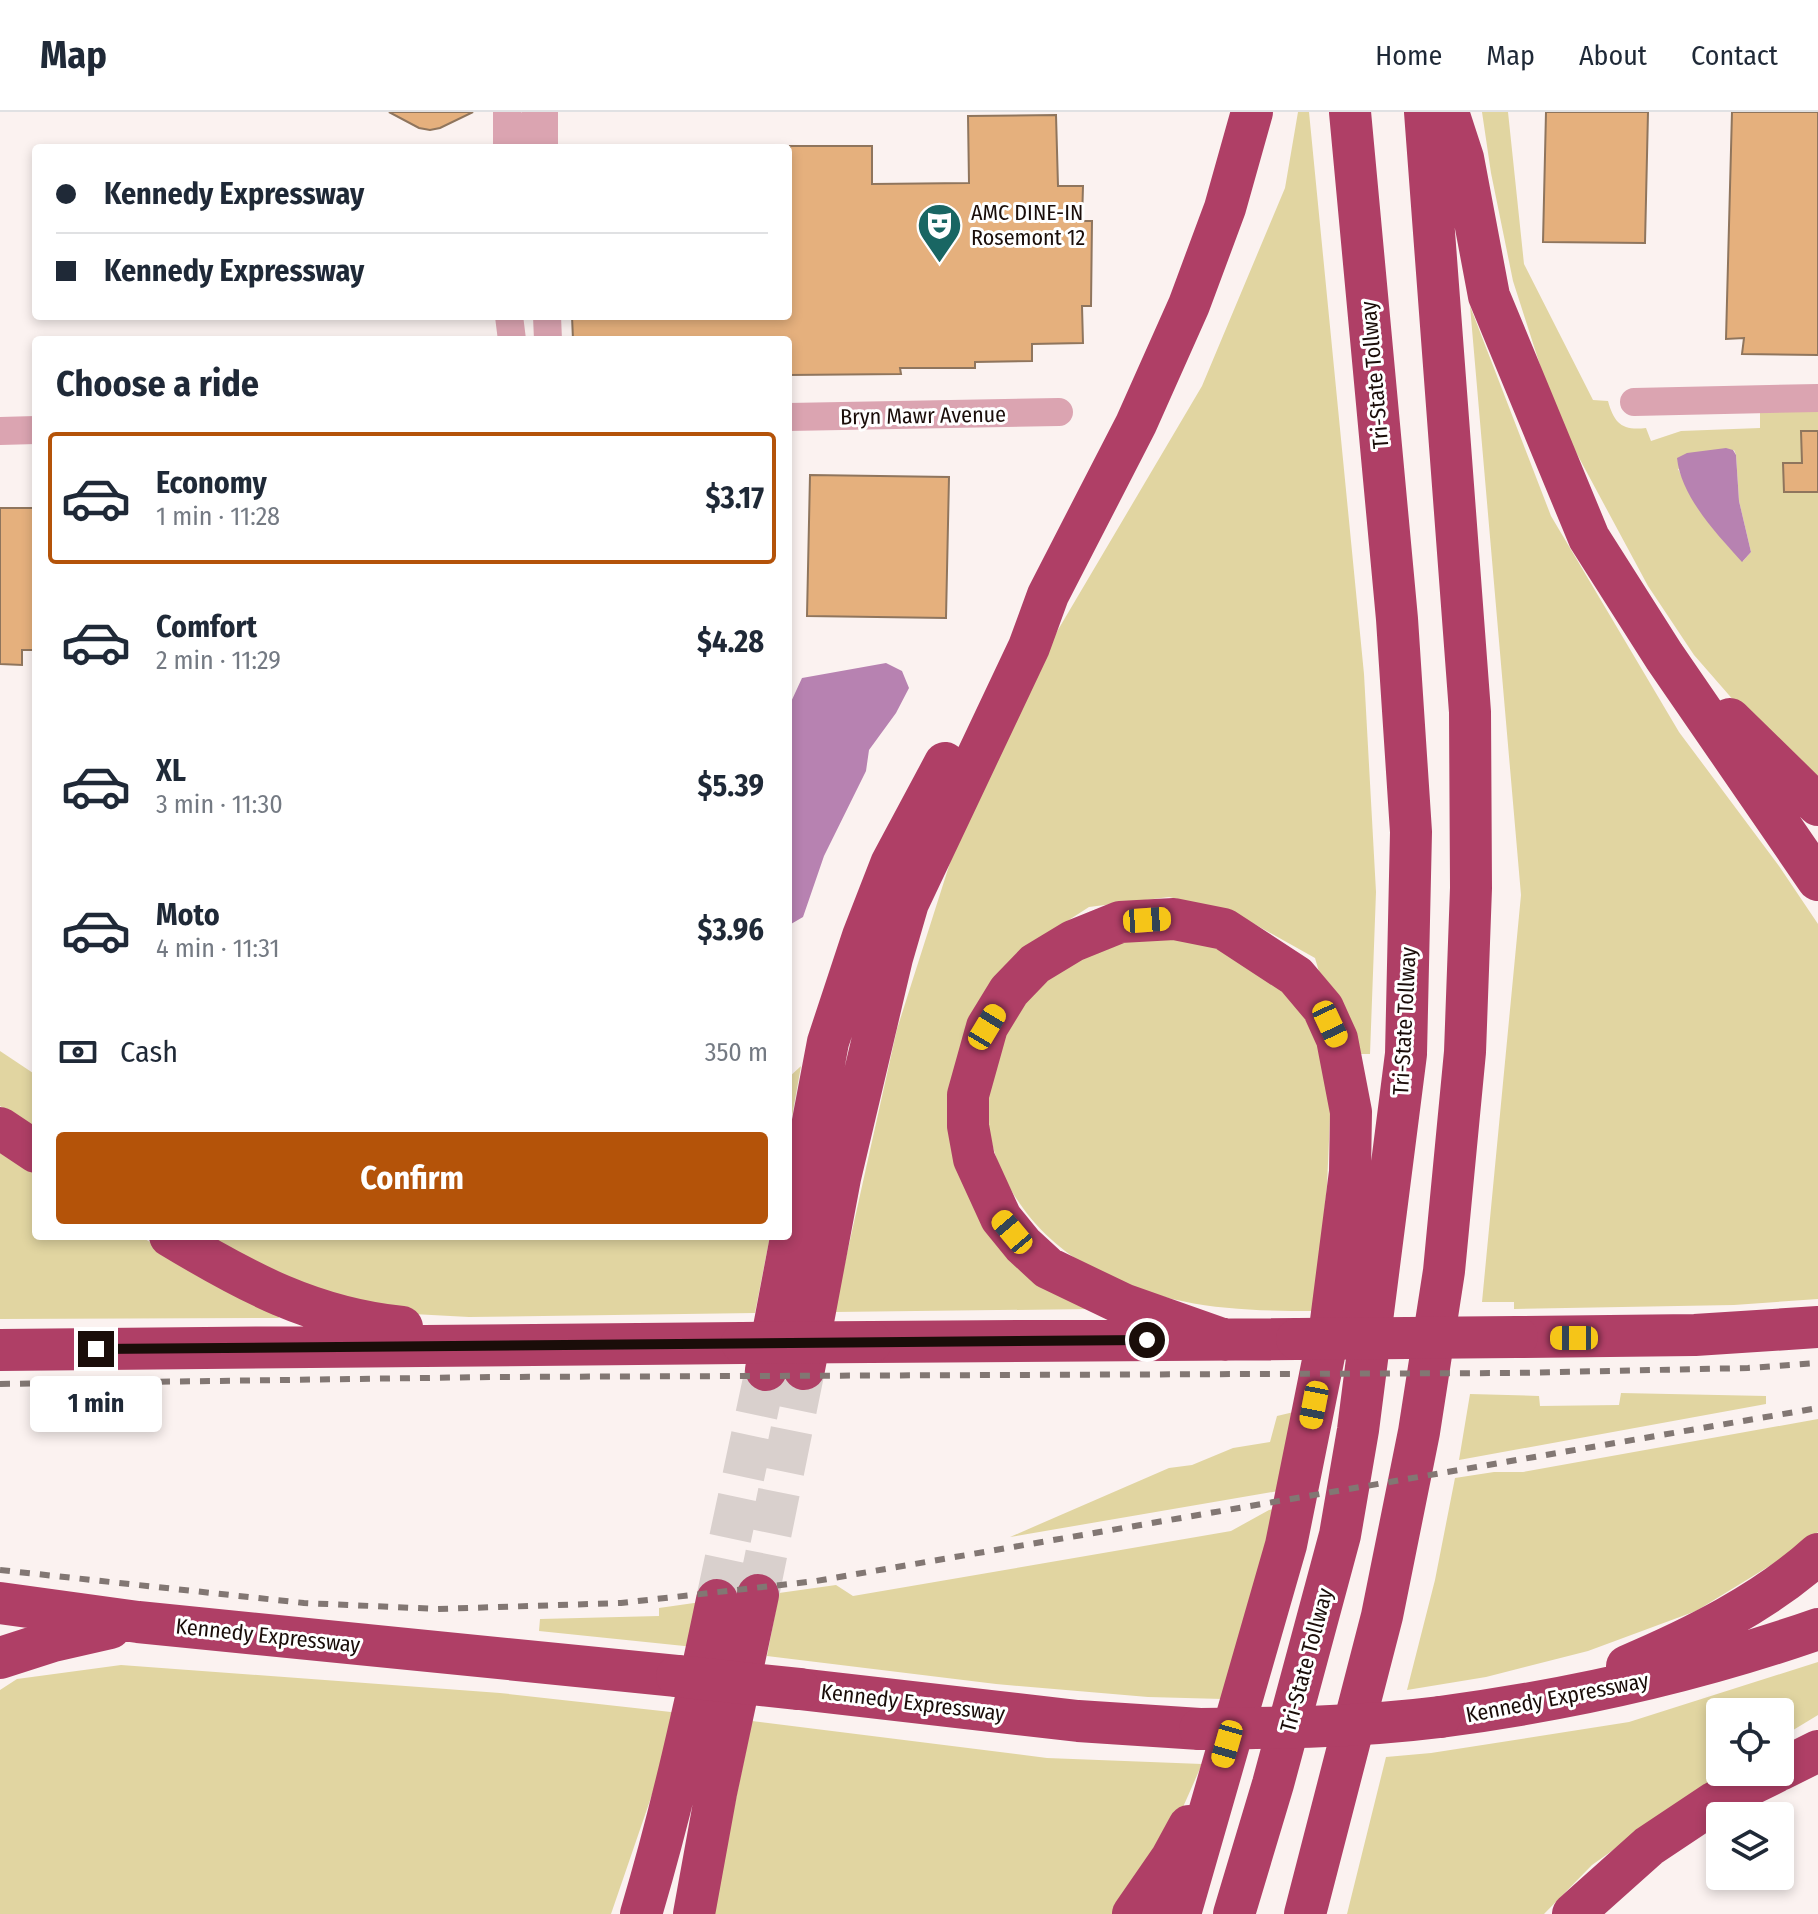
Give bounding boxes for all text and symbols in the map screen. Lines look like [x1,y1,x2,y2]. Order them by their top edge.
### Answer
text: Map [40,32,107,78]
text: Home [1375,39,1442,72]
text: Map [1486,39,1535,72]
text: About [1579,39,1647,72]
text: Contact [1691,39,1778,72]
text: Kennedy Expressway [104,176,364,212]
place label: AMC DINE-IN Rosemont 12 [971,199,1085,251]
theatre icon: AMC DINE-IN Rosemont 12 [916,201,964,264]
text: Kennedy Expressway [104,253,364,289]
street label: Tri-State Tollway [1355,300,1394,450]
text: Choose a ride [56,362,259,406]
street label: Bryn Mawr Avenue [840,401,1006,430]
icon: car [60,462,132,534]
text: Economy [156,465,267,501]
text: $3.17 [706,480,764,516]
text: 1 min · 11:28 [156,501,280,532]
icon: car [60,606,132,678]
text: Comfort [156,609,257,645]
text: $4.28 [697,624,764,660]
text: 2 min · 11:29 [156,645,281,676]
icon: car [60,750,132,822]
text: XL [156,753,186,789]
text: $5.39 [698,768,764,804]
text: 3 min · 11:30 [156,789,283,820]
icon: car [60,894,132,966]
text: Moto [156,897,220,933]
car [1122,906,1172,934]
text: $3.96 [697,912,764,948]
text: 4 min · 11:31 [156,933,280,964]
street label: Tri-State Tollway [1387,946,1422,1096]
car [1309,997,1351,1051]
car [964,1000,1010,1054]
icon: cash [56,1030,100,1074]
text: Cash [120,1034,178,1070]
text: 350 m [705,1037,768,1068]
button: Confirm [56,1132,768,1224]
car [987,1206,1037,1258]
route start [1129,1322,1165,1358]
car [1550,1326,1598,1350]
route end [78,1331,114,1367]
callout: 1 min [30,1377,162,1433]
car [1298,1379,1330,1431]
text: 1 min [68,1388,124,1419]
street label: Tri-State Tollway [1274,1585,1339,1735]
street label: Kennedy Expressway [174,1612,362,1659]
street label: Kennedy Expressway [1464,1667,1651,1728]
street label: Kennedy Expressway [819,1678,1007,1727]
map controls [1706,1698,1794,1890]
button: locate [1706,1698,1794,1786]
car [1209,1718,1245,1770]
button: layers [1706,1802,1794,1890]

